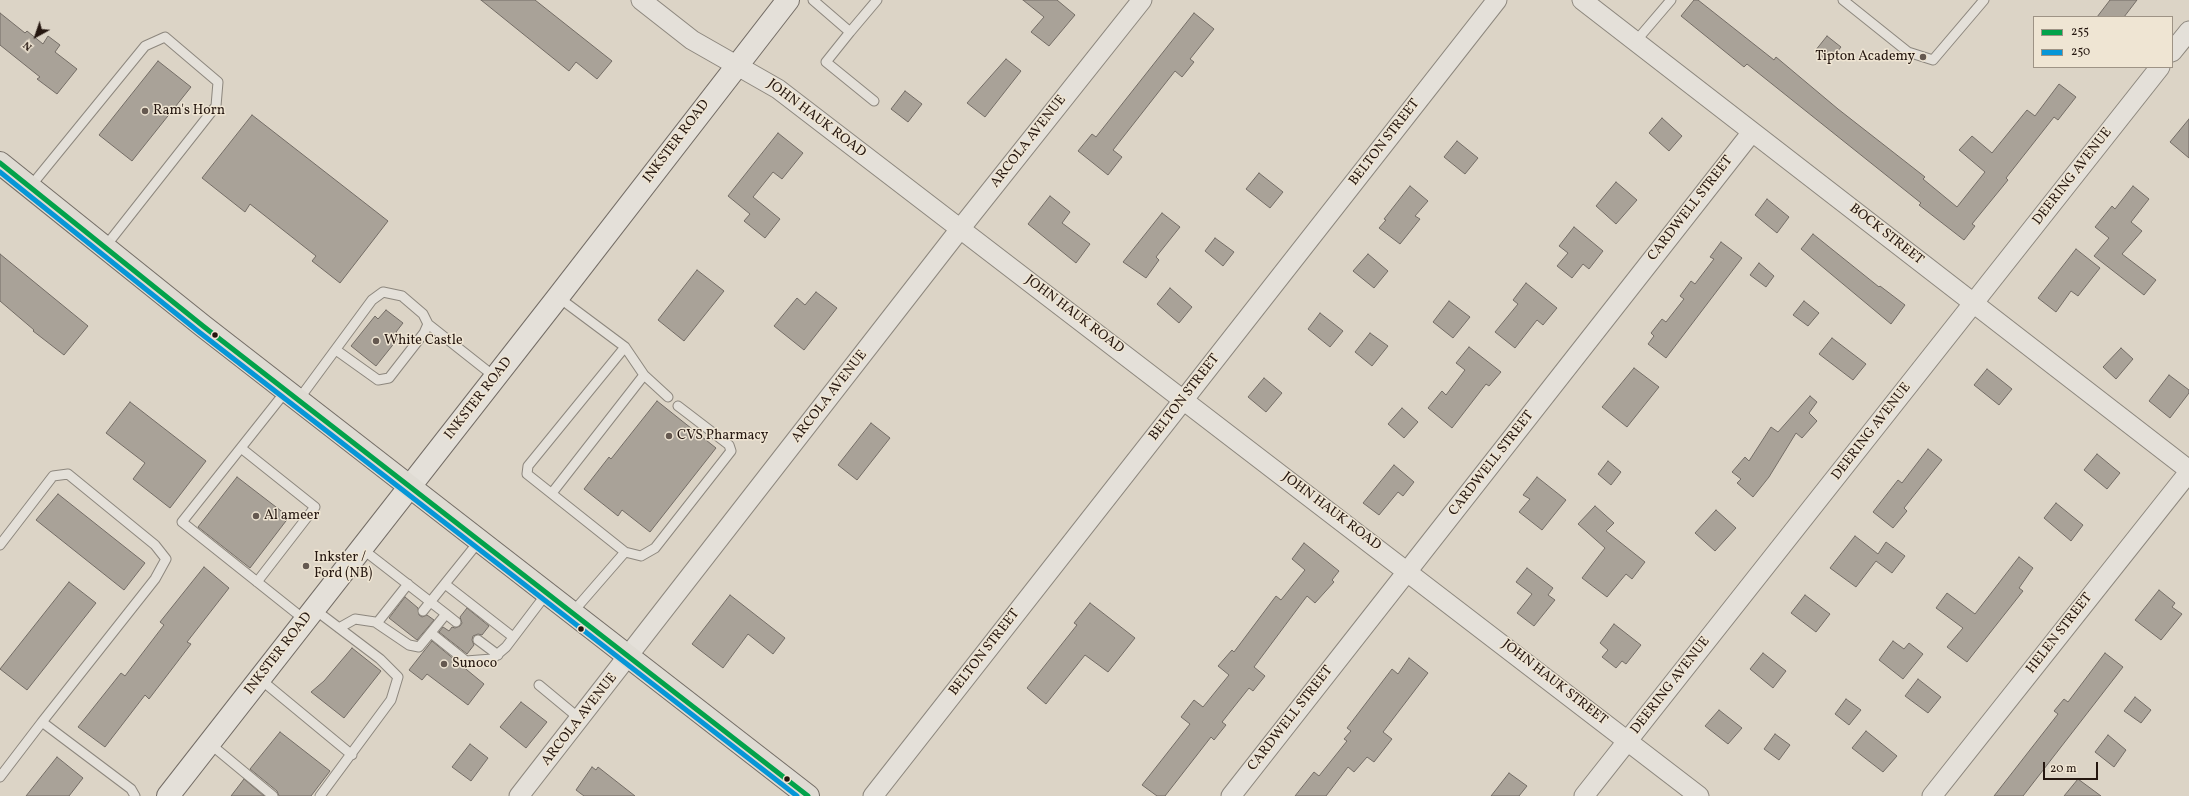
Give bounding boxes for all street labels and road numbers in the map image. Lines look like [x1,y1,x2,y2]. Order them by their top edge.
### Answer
street label: JOHN HAUK ROAD [763,76,869,162]
street label: ARCOLA AVENUE [988,92,1070,192]
street label: BELTON STREET [1346,96,1424,190]
street label: INKSTER ROAD [640,97,714,187]
street label: DEERING AVENUE [2030,125,2116,229]
street label: CARDWELL STREET [1645,153,1737,265]
street label: BOCK STREET [1845,201,1927,269]
street label: JOHN HAUK ROAD [1021,272,1127,358]
street label: ARCOLA AVENUE [789,347,871,447]
street label: BELTON STREET [1146,351,1224,445]
street label: INKSTER ROAD [442,354,516,444]
street label: DEERING AVENUE [1829,380,1915,484]
street label: CARDWELL STREET [1446,408,1538,520]
street label: JOHN HAUK ROAD [1278,469,1384,555]
street label: HELEN STREET [2023,590,2097,678]
street label: BELTON STREET [946,606,1024,700]
street label: INKSTER ROAD [242,609,316,699]
street label: DEERING AVENUE [1628,634,1714,738]
street label: JOHN HAUK STREET [1498,637,1610,729]
street label: CARDWELL STREET [1245,663,1337,775]
street label: ARCOLA AVENUE [539,670,621,770]

